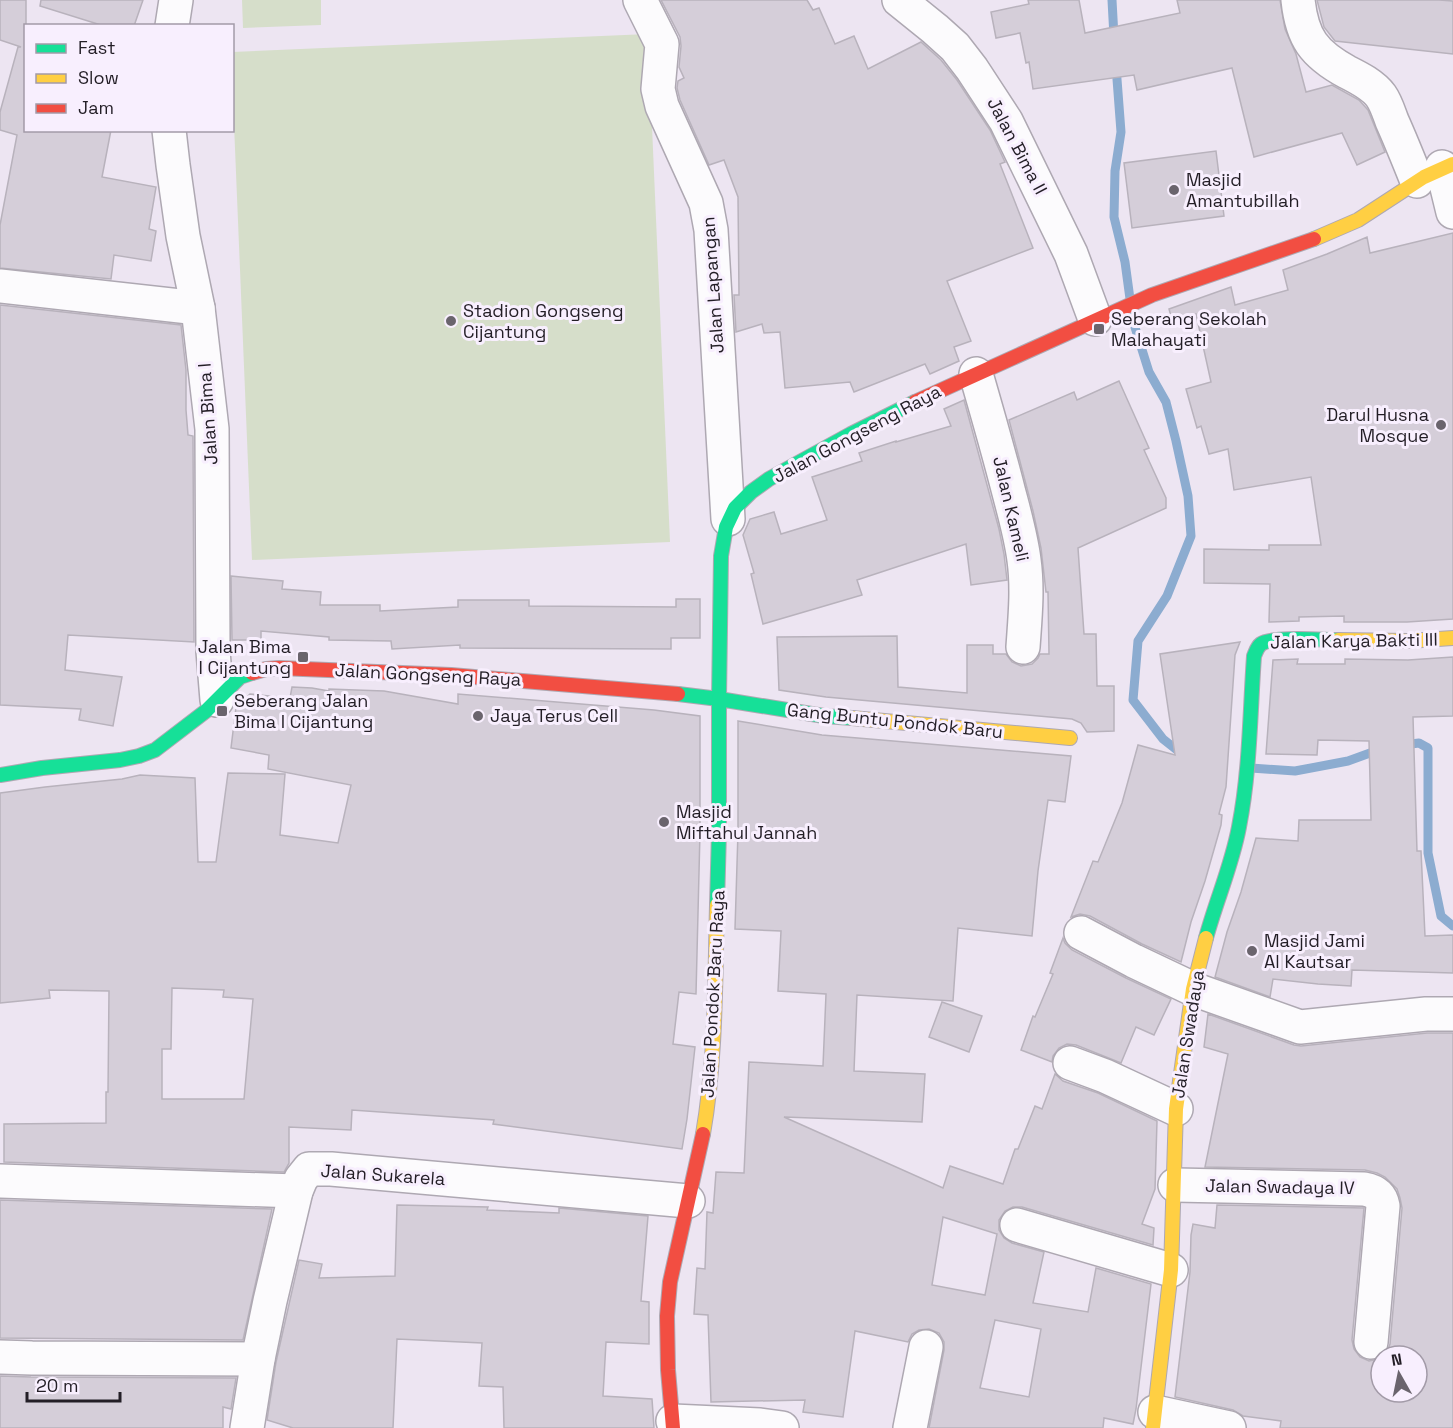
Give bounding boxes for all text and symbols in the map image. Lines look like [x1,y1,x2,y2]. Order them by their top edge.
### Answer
legend [24,24,234,132]
text: Fast [78,36,115,59]
text: Slow [78,66,119,89]
street label: Jalan Bima II [982,93,1053,198]
text: Jam [78,96,114,119]
place label: Masjid Amantubillah [1186,168,1299,212]
marker: Masjid Amantubillah [1167,183,1181,197]
street label: Jalan Lapangan [696,216,729,354]
place label: Stadion Gongseng Cijantung [463,299,623,343]
place label: Seberang Sekolah Malahayati [1111,307,1267,351]
marker: Stadion Gongseng Cijantung [444,314,458,328]
marker: Seberang Sekolah Malahayati [1092,322,1106,336]
street label: Jalan Bima I [192,362,223,466]
street label: Jalan Gongseng Raya [769,380,945,488]
place label: Darul Husna Mosque [1326,403,1429,447]
marker: Darul Husna Mosque [1434,418,1448,432]
street label: Jalan Kameli [988,454,1035,564]
street label: Jalan Karya Bakti III [1270,628,1438,653]
place label: Jalan Bima I Cijantung [198,635,291,679]
marker: Jalan Bima I Cijantung [296,650,310,664]
street label: Jalan Gongseng Raya [334,658,522,691]
place label: Seberang Jalan Bima I Cijantung [234,689,373,733]
street label: Gang Buntu Pondok Baru [786,698,1004,743]
marker: Seberang Jalan Bima I Cijantung [215,704,229,718]
place label: Jaya Terus Cell [490,704,618,727]
marker: Jaya Terus Cell [471,709,485,723]
place label: Masjid Miftahul Jannah [676,800,817,844]
marker: Masjid Miftahul Jannah [657,815,671,829]
street label: Jalan Pondok Baru Raya [696,889,729,1099]
place label: Masjid Jami Al Kautsar [1264,929,1365,973]
marker: Masjid Jami Al Kautsar [1245,944,1259,958]
street label: Jalan Swadaya [1166,968,1209,1100]
street label: Jalan Sukarela [320,1159,446,1190]
street label: Jalan Swadaya IV [1205,1174,1355,1199]
north arrow [1369,1344,1429,1404]
text: N [1390,1348,1404,1371]
scale bar [27,1365,120,1403]
text: 20 m [36,1374,79,1397]

